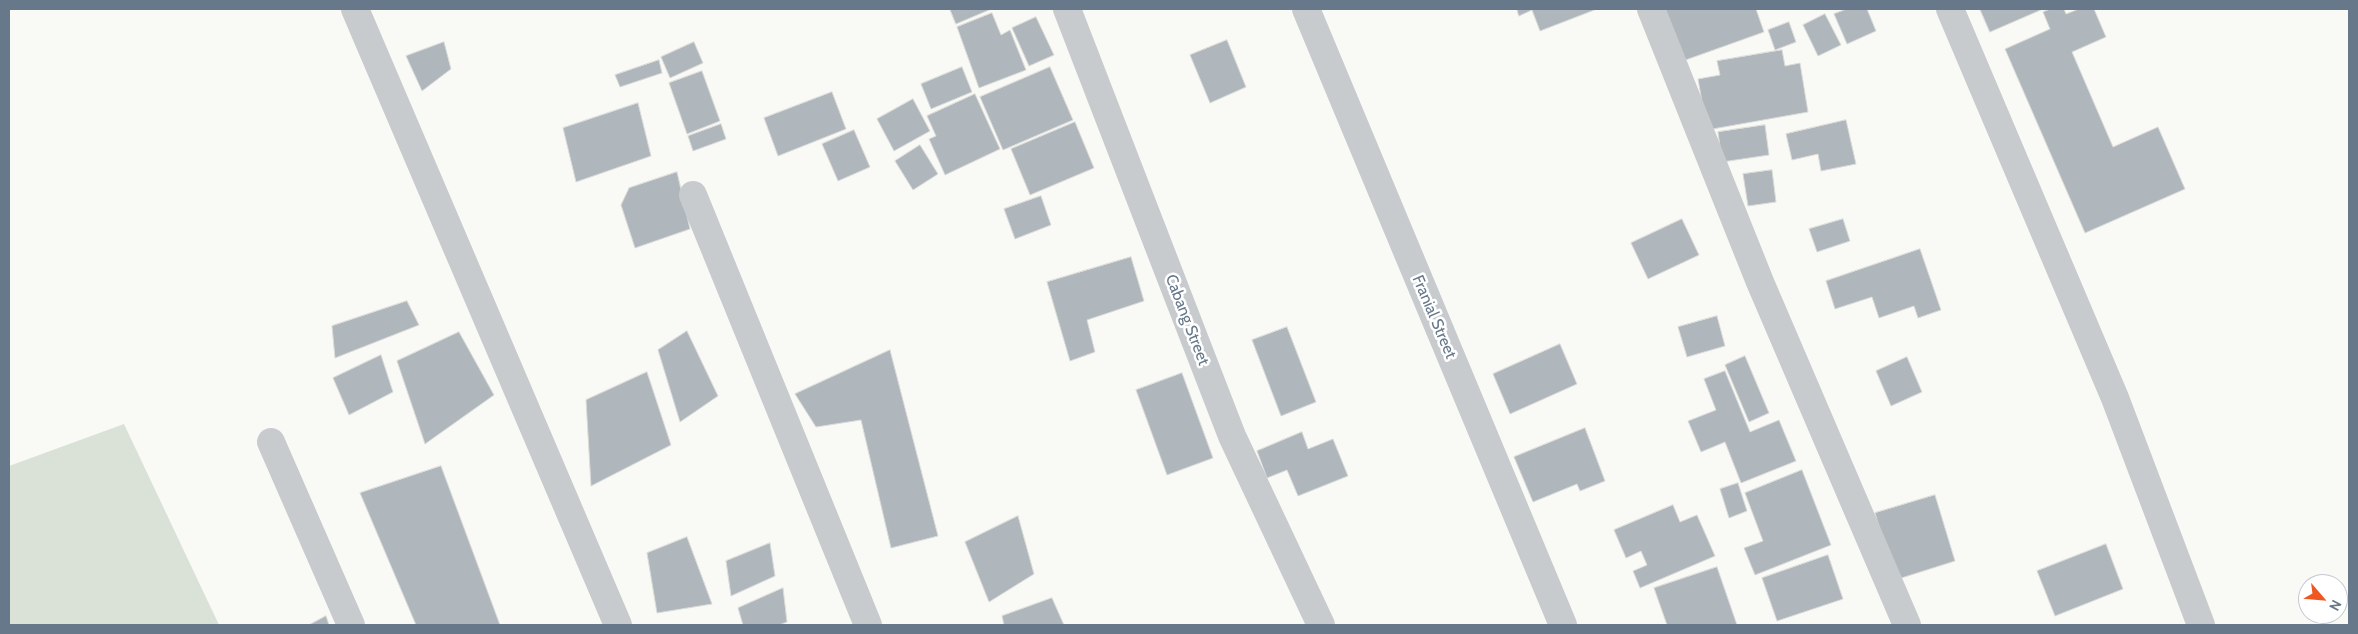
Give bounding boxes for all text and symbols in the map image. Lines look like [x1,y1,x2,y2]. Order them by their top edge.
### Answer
street label: Cabang Street [1161,272,1213,368]
street label: Franial Street [1408,272,1460,362]
north arrow [2298,574,2348,624]
text: N [2325,597,2346,614]

